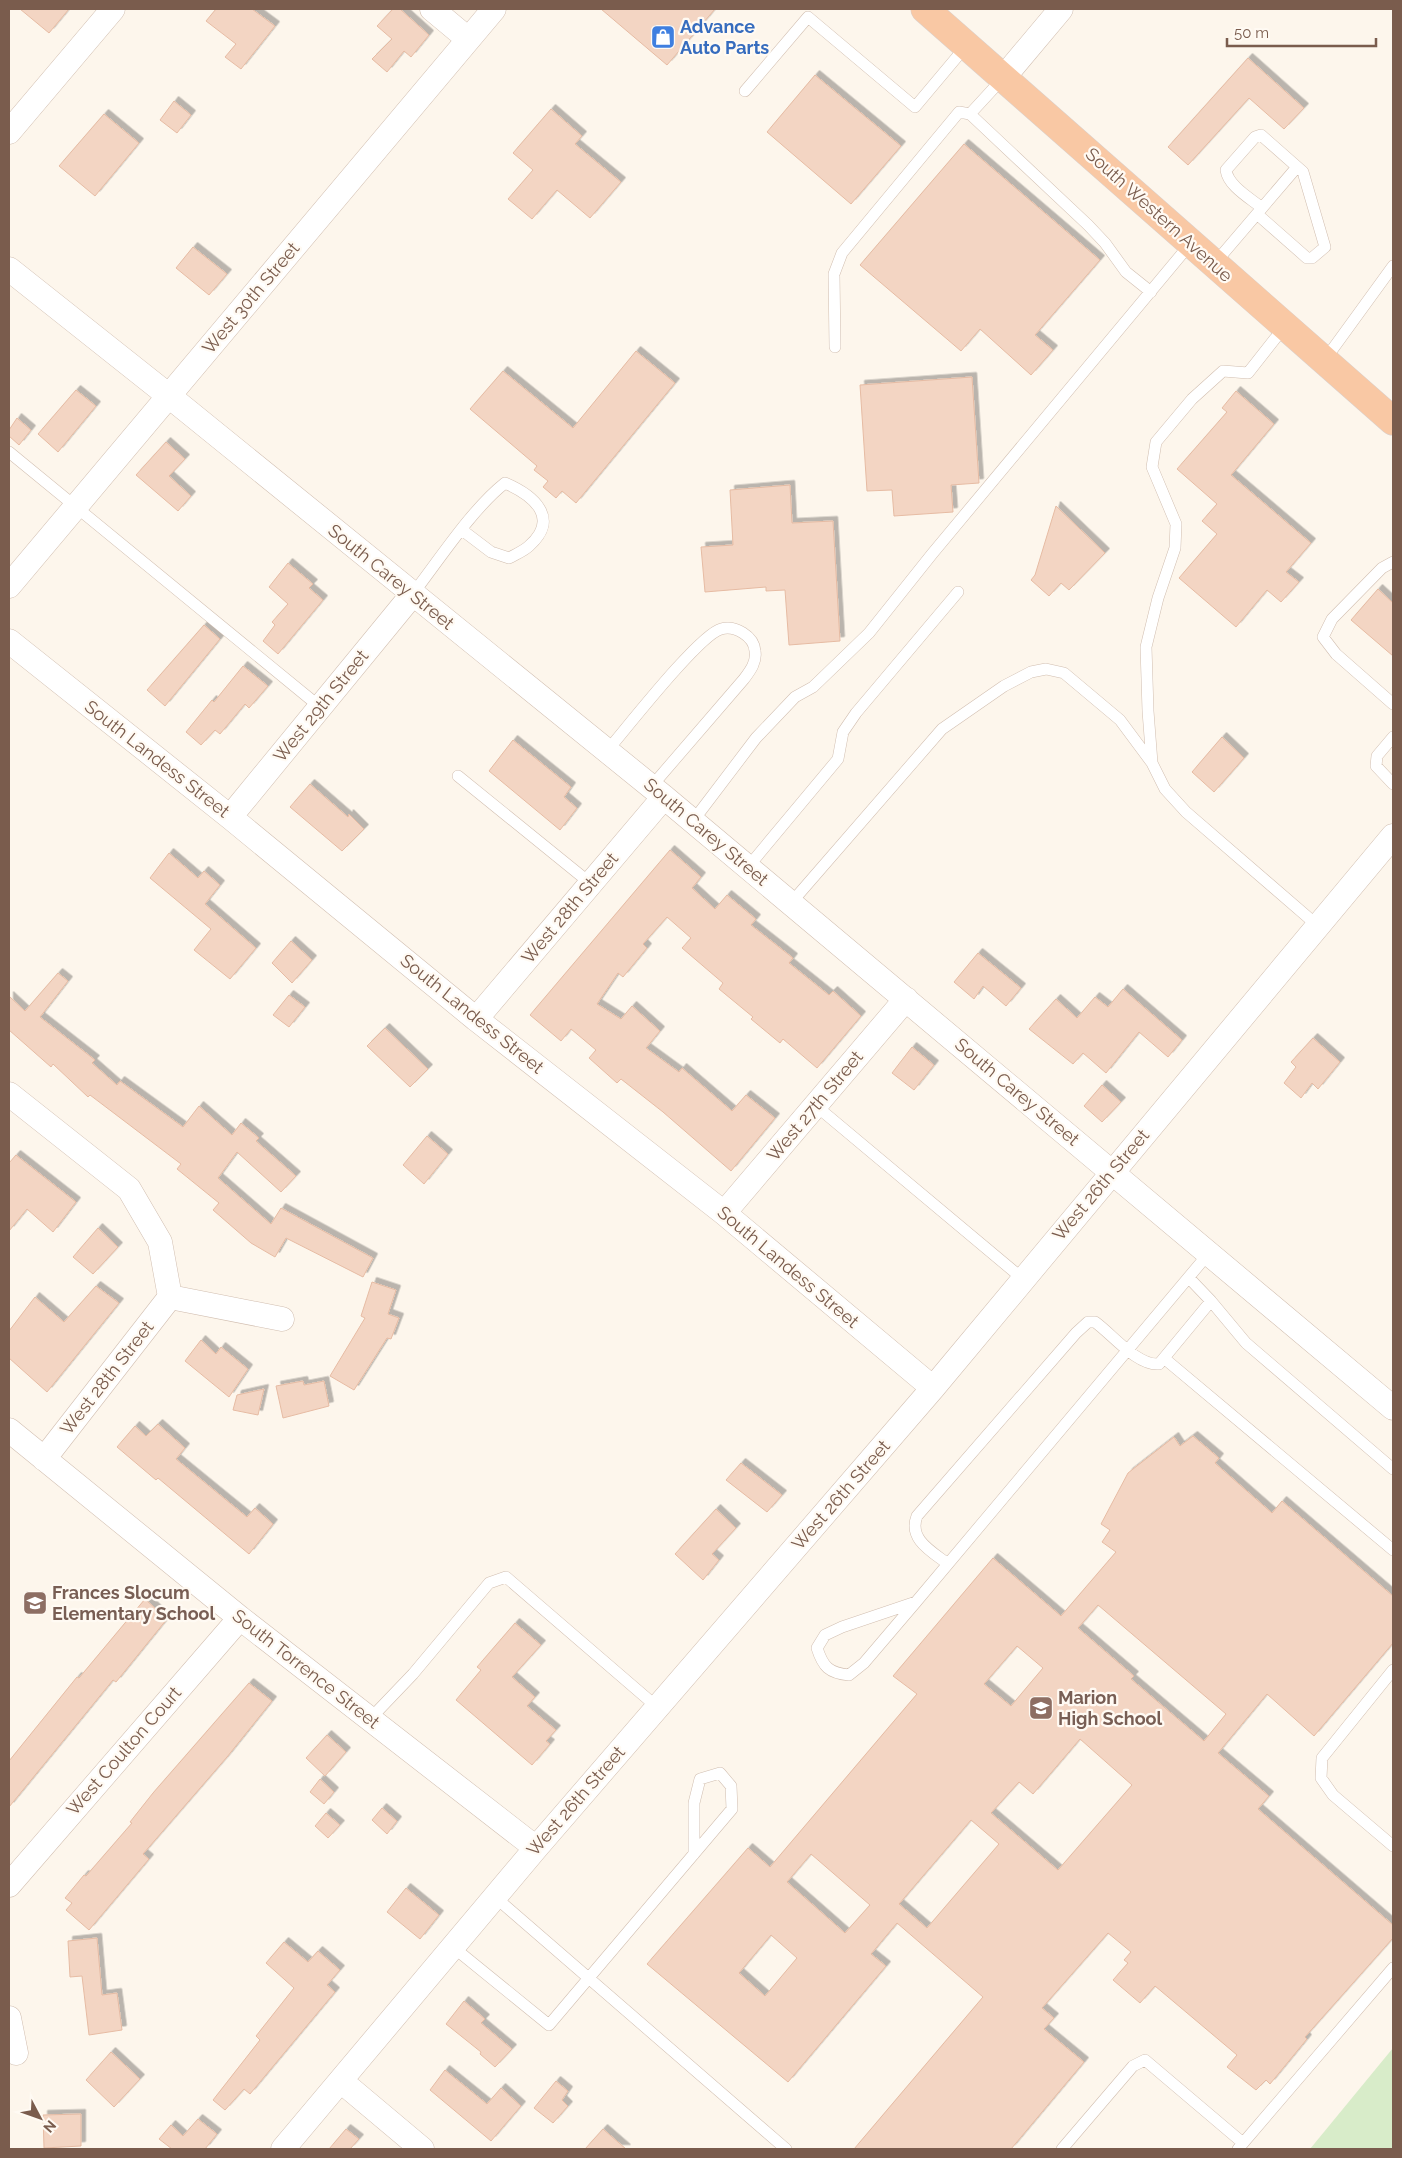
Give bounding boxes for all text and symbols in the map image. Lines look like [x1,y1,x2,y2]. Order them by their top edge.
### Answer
scale bar [1227,15,1376,47]
place label: Advance Auto Parts [680,16,769,58]
shop icon: Advance Auto Parts [650,24,676,50]
text: 50 m [1234,24,1269,42]
street label: South Western Avenue [1082,143,1237,286]
street label: West 30th Street [198,238,303,358]
street label: South Carey Street [324,519,458,634]
street label: West 29th Street [269,645,372,766]
street label: South Landess Street [81,696,234,822]
street label: South Carey Street [640,774,773,890]
street label: West 28th Street [517,848,622,968]
street label: South Landess Street [397,949,548,1078]
street label: South Carey Street [951,1034,1084,1150]
street label: West 27th Street [762,1046,867,1165]
street label: West 26th Street [1048,1125,1153,1245]
street label: South Landess Street [713,1201,863,1332]
street label: West 28th Street [56,1317,158,1439]
street label: West 26th Street [787,1435,894,1554]
place label: Frances Slocum Elementary School [52,1582,216,1624]
school or university icon: Frances Slocum Elementary School [22,1590,48,1616]
street label: South Torrence Street [229,1605,384,1733]
street label: West Coulton Court [62,1682,185,1819]
place label: Marion High School [1058,1687,1162,1729]
school or university icon: Marion High School [1028,1695,1054,1721]
street label: West 26th Street [522,1741,629,1860]
north arrow [15,2093,65,2143]
text: N [40,2117,59,2136]

